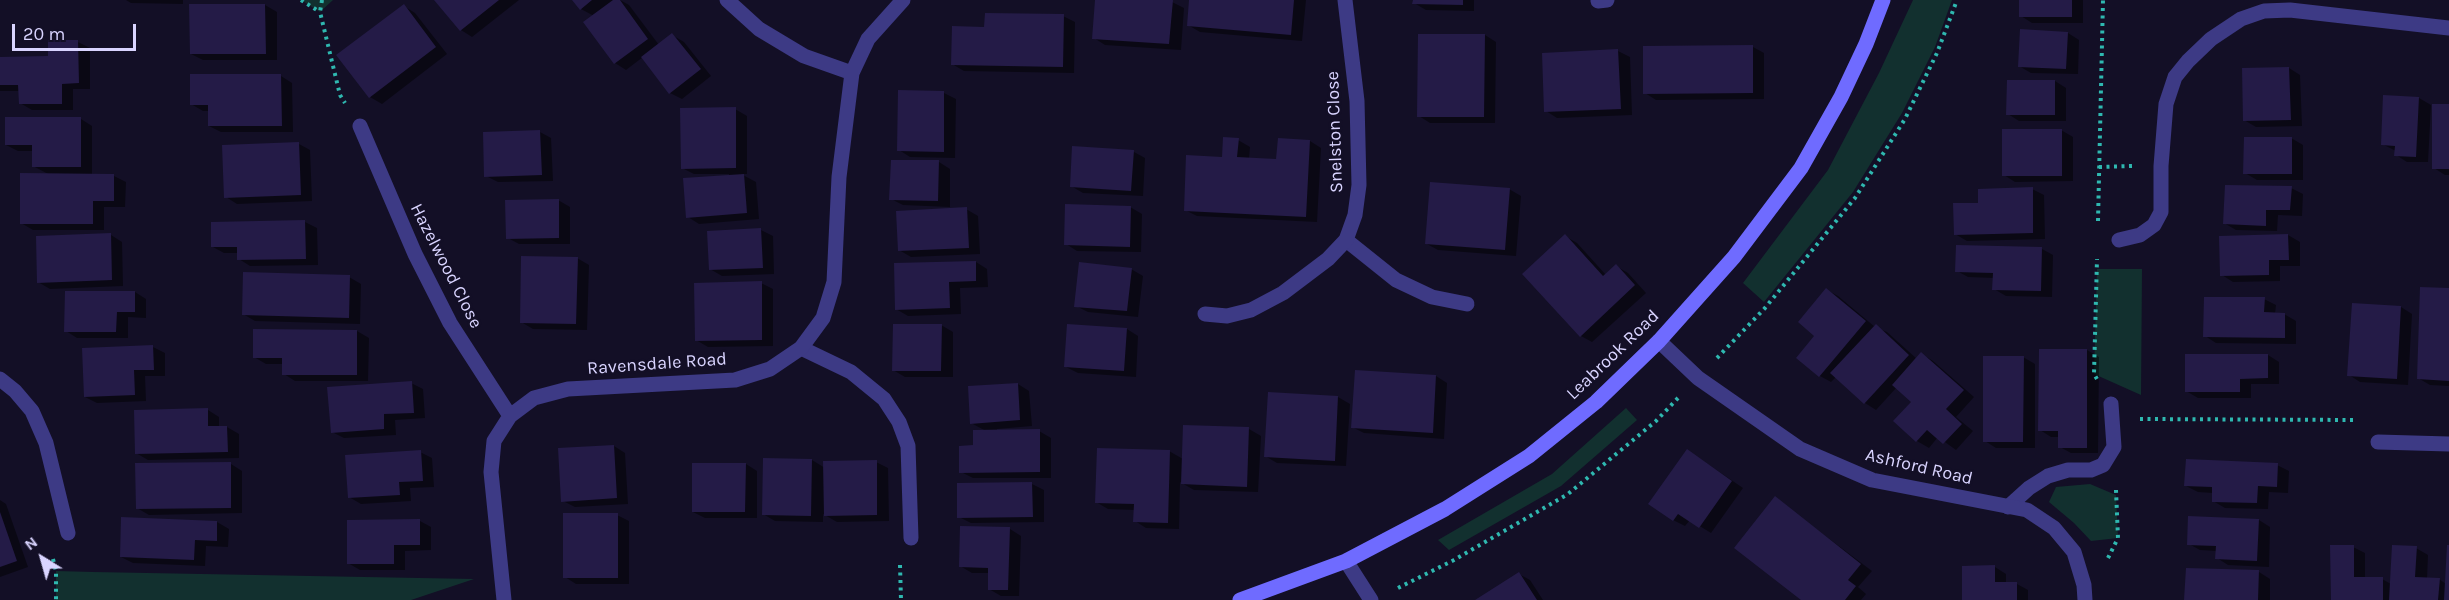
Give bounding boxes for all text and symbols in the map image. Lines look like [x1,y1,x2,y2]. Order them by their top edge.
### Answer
scale bar [15,12,140,50]
text: 20 m [23,23,65,45]
street label: Snelston Close [1322,71,1348,193]
street label: Hazelwood Close [405,200,487,332]
street label: Leabrook Road [1562,305,1664,405]
street label: Ravensdale Road [586,348,728,380]
street label: Ashford Road [1863,444,1975,490]
north arrow [12,528,72,588]
text: N [21,532,41,554]

